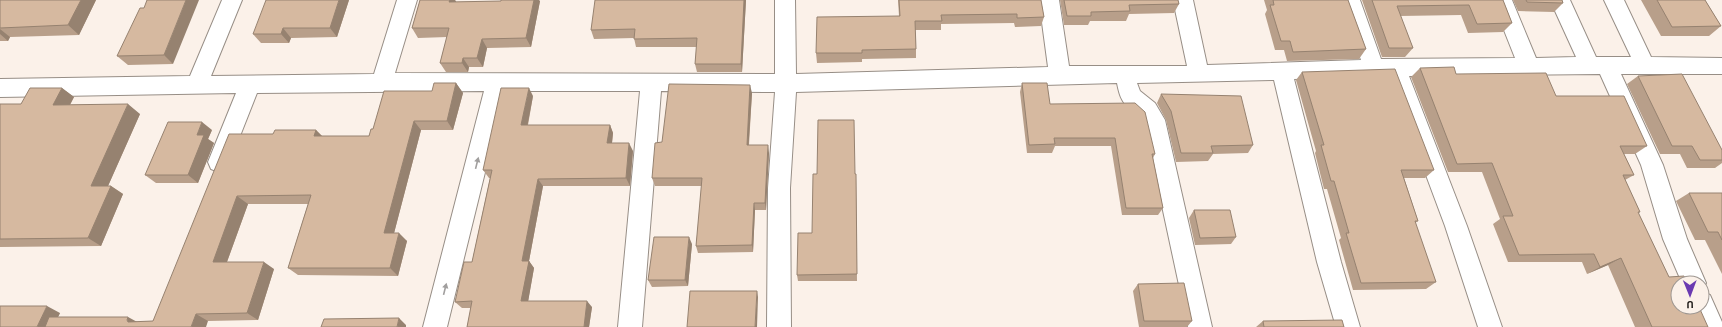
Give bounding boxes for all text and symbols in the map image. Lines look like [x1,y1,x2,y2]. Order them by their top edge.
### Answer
one-way arrow [474,157,480,169]
north arrow [1670,275,1710,315]
one-way arrow [442,283,448,295]
text: U [1687,299,1694,310]

